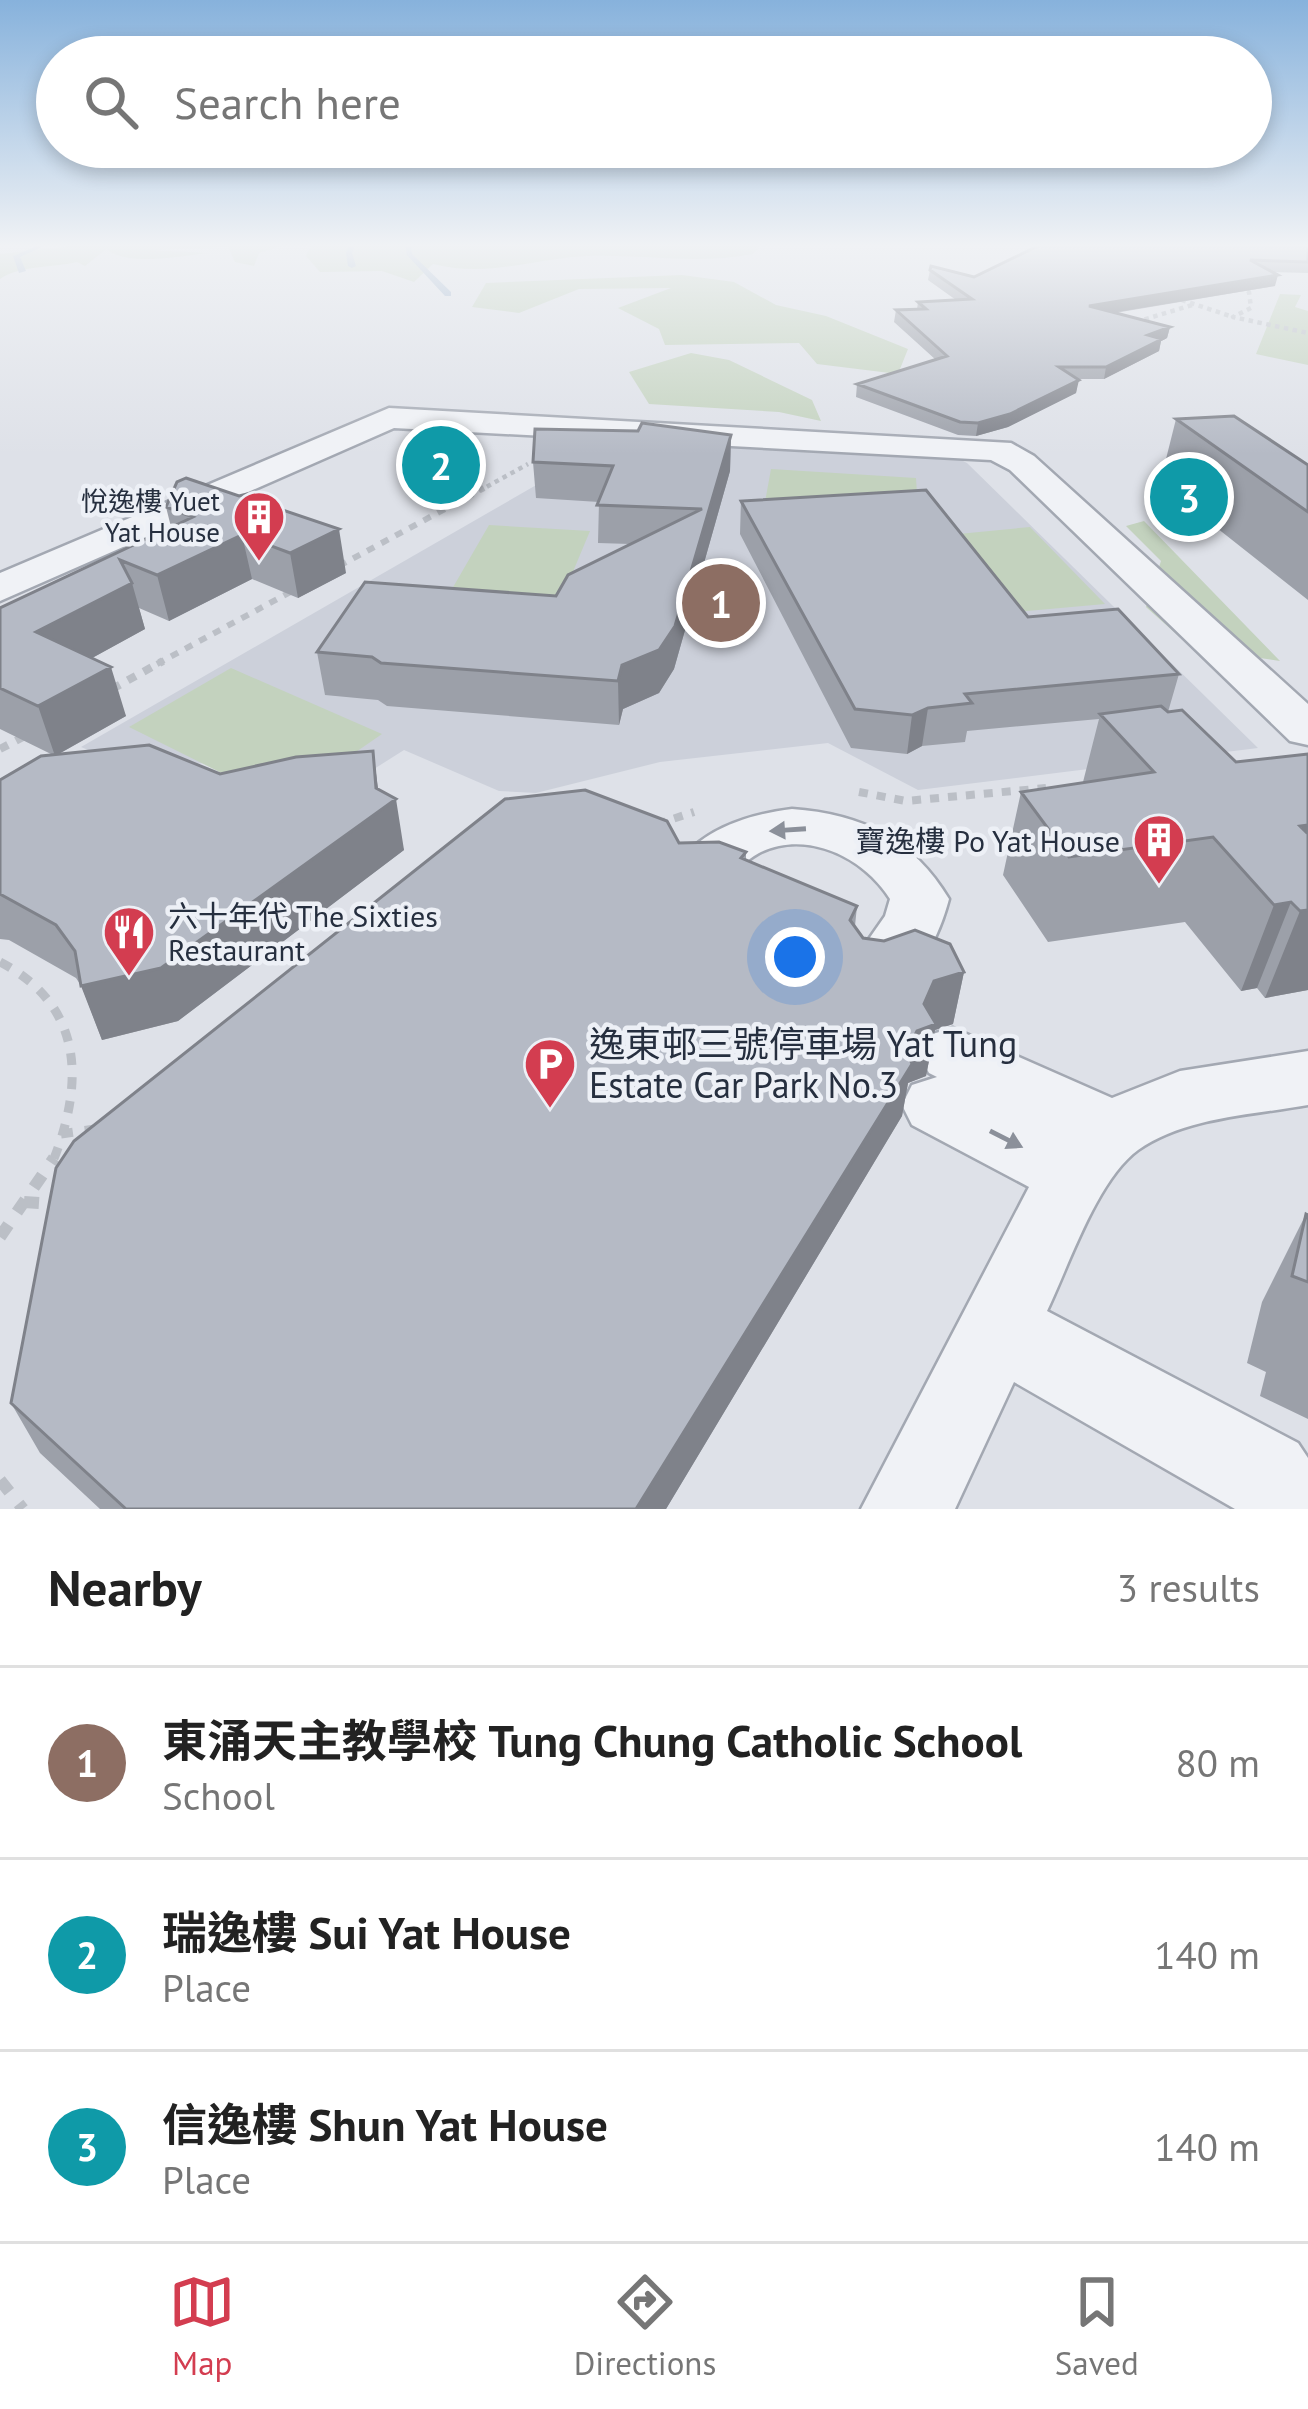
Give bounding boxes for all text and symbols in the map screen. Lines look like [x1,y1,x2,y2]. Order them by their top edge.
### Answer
search box [36,36,1272,168]
icon: search [78,69,144,135]
text: Search here [174,73,401,131]
pin: 2 [402,420,480,510]
pin: 3 [1150,452,1228,542]
place label: 悅逸樓 Yuet Yat House [81,484,220,549]
building icon: 悅逸樓 Yuet Yat House [231,489,287,563]
pin: 1 [682,558,760,648]
building icon: 寶逸樓 Po Yat House [1131,812,1187,886]
one-way arrow [768,821,806,840]
place label: 寶逸樓 Po Yat House [855,821,1120,860]
place label: 六十年代 The Sixties Restaurant [168,896,438,969]
restaurant icon: 六十年代 The Sixties Restaurant [101,904,157,978]
your location [765,927,825,987]
place label: 逸東邨三號停車場 Yat Tung Estate Car Park No.3 [589,1020,1017,1108]
parking icon: 逸東邨三號停車場 Yat Tung Estate Car Park No.3 [522,1036,578,1110]
one-way arrow [988,1129,1023,1149]
text: Nearby [48,1554,202,1620]
text: 3 results [1117,1562,1260,1613]
text: 東涌天主教學校 Tung Chung Catholic School [162,1711,1022,1769]
text: 1 [76,1737,98,1788]
text: 80 m [1175,1737,1260,1788]
text: School [162,1770,275,1821]
text: 瑞逸樓 Sui Yat House [162,1903,571,1961]
text: 2 [76,1929,98,1980]
text: 140 m [1154,1929,1260,1980]
text: Place [162,1962,251,2013]
text: 信逸樓 Shun Yat House [162,2095,608,2153]
text: 3 [76,2121,98,2172]
text: 140 m [1154,2121,1260,2172]
text: Place [162,2154,251,2205]
tab: Map [169,2269,235,2384]
tab: Directions [574,2269,716,2384]
tab: Saved [1055,2269,1139,2384]

